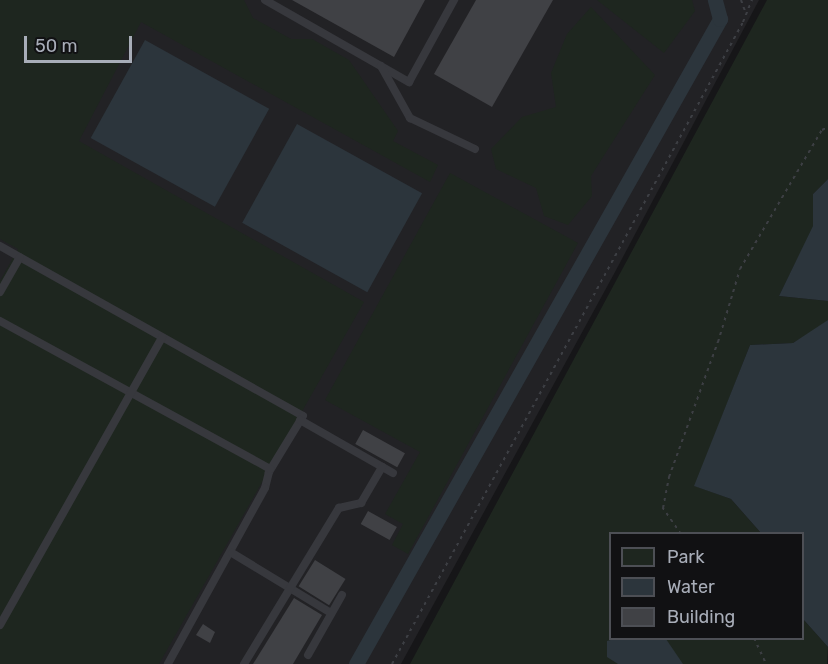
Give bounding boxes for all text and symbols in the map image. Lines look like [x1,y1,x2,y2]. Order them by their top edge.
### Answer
scale bar [27,24,135,62]
text: 50 m [35,35,78,57]
legend [609,532,804,640]
text: Park [667,546,704,568]
text: Water [667,576,715,598]
text: Building [667,606,735,628]

